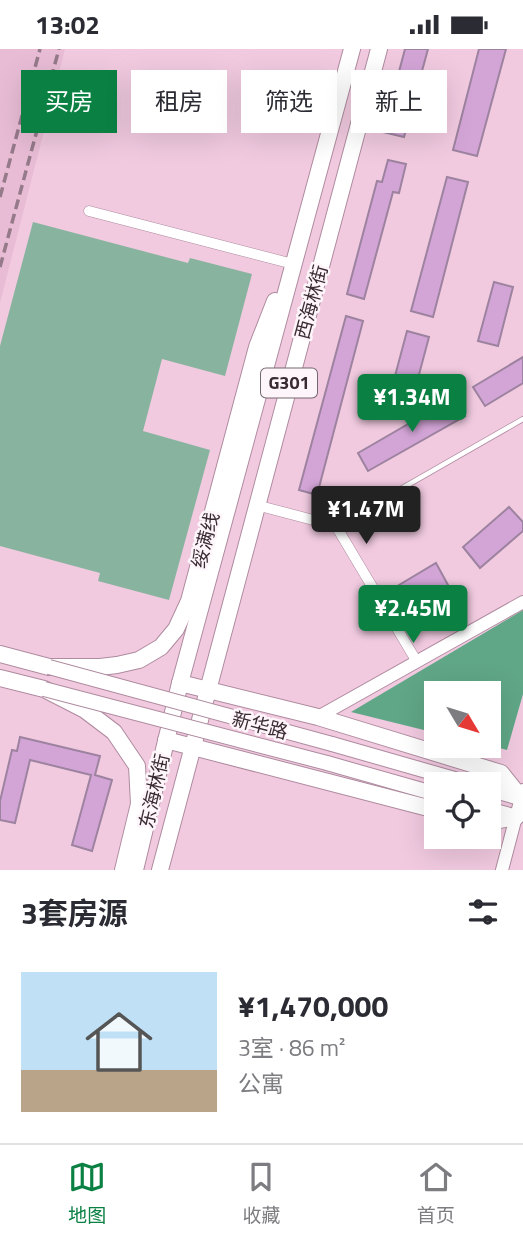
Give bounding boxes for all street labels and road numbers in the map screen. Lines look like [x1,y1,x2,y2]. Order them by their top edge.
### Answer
street label: 西海林街 [287,261,334,342]
road number: G301 [261,369,317,397]
street label: 绥满线 [183,509,226,571]
street label: 新华路 [229,703,291,746]
street label: 东海林街 [131,751,176,831]

